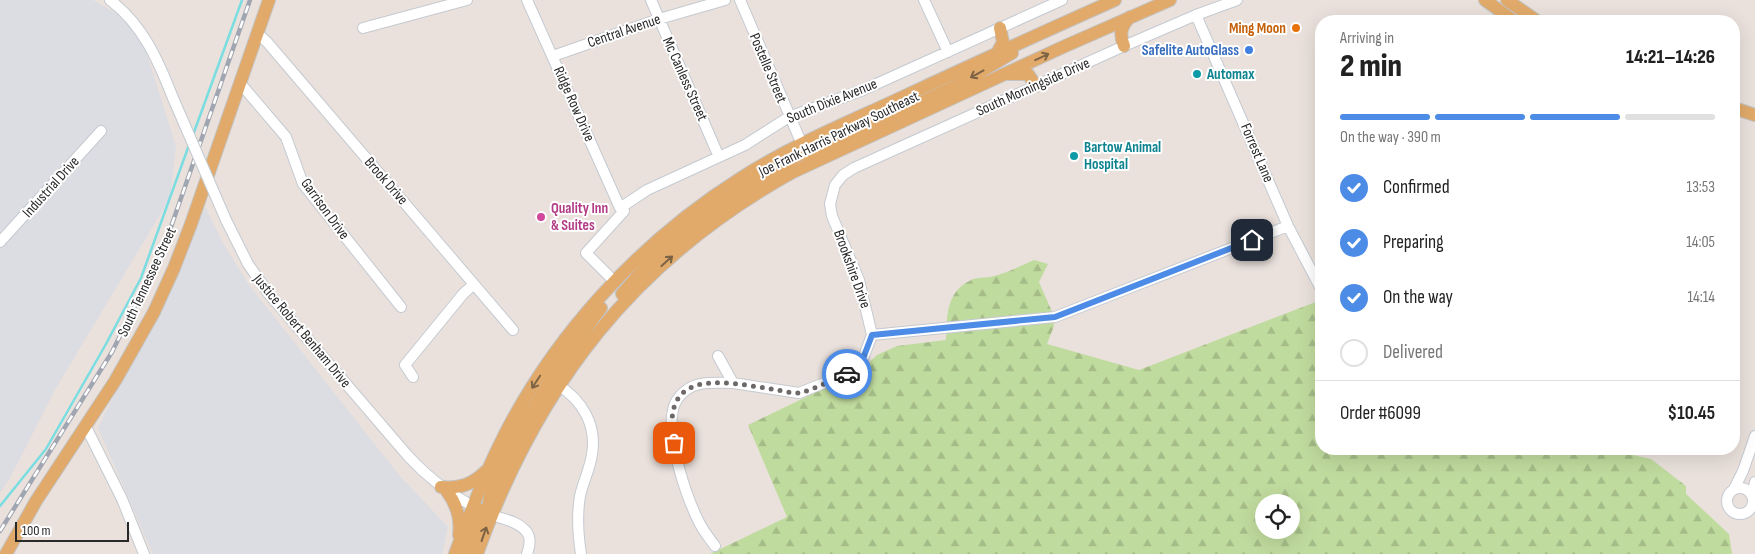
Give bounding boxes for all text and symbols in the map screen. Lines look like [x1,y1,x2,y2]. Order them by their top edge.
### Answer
street label: Central Avenue [585,10,663,52]
place label: Ming Moon [1229,19,1286,38]
marker: Ming Moon [1290,22,1302,34]
text: Arriving in [1340,29,1394,48]
street label: Postelle Street [745,30,791,106]
street label: Mc Canless Street [658,34,712,124]
place label: Safelite AutoGlass [1142,41,1239,60]
marker: Safelite AutoGlass [1243,44,1255,56]
text: 14:21–14:26 [1626,46,1715,69]
text: 2 min [1340,47,1402,86]
one-way arrow [1034,51,1049,61]
street label: South Morningside Drive [973,53,1093,121]
street label: Ridge Row Drive [549,63,599,145]
place label: Automax [1206,65,1255,84]
marker: Automax [1191,68,1203,80]
one-way arrow [970,70,984,80]
street label: South Dixie Avenue [784,74,880,128]
street label: Joe Frank Harris Parkway Southeast [755,87,923,182]
street label: Forrest Lane [1236,121,1278,185]
text: On the way · 390 m [1340,128,1441,147]
place label: Bartow Animal Hospital [1084,138,1161,174]
marker: Bartow Animal Hospital [1068,150,1080,162]
street label: Industrial Drive [18,152,84,222]
street label: Brook Drive [360,153,412,209]
icon: check [1340,174,1368,202]
street label: Garrison Drive [296,175,354,243]
text: Confirmed [1383,176,1450,199]
text: 13:53 [1687,178,1715,197]
place label: Quality Inn & Suites [551,199,608,235]
marker: Quality Inn & Suites [535,211,547,223]
pin [1231,219,1273,261]
street label: South Tennessee Street [113,224,181,340]
icon: home [1238,226,1266,254]
street label: Brookshire Drive [829,227,875,311]
icon: check [1340,229,1368,257]
text: Preparing [1383,231,1444,254]
text: 14:05 [1686,233,1715,252]
one-way arrow [660,255,673,267]
street label: Justice Robert Benham Drive [248,269,355,392]
icon: check [1340,284,1368,312]
text: On the way [1383,286,1453,309]
text: 14:14 [1687,288,1715,307]
text: Delivered [1383,341,1443,364]
courier [822,349,872,399]
icon: car [833,360,861,388]
one-way arrow [531,375,541,389]
text: Order #6099 [1340,402,1421,425]
text: $10.45 [1668,402,1715,425]
pin [653,422,695,464]
icon: bag [660,429,688,457]
map controls [1255,494,1300,539]
button: locate [1255,494,1300,539]
scale bar [15,519,129,542]
text: 100 m [22,522,51,539]
one-way arrow [480,527,489,543]

